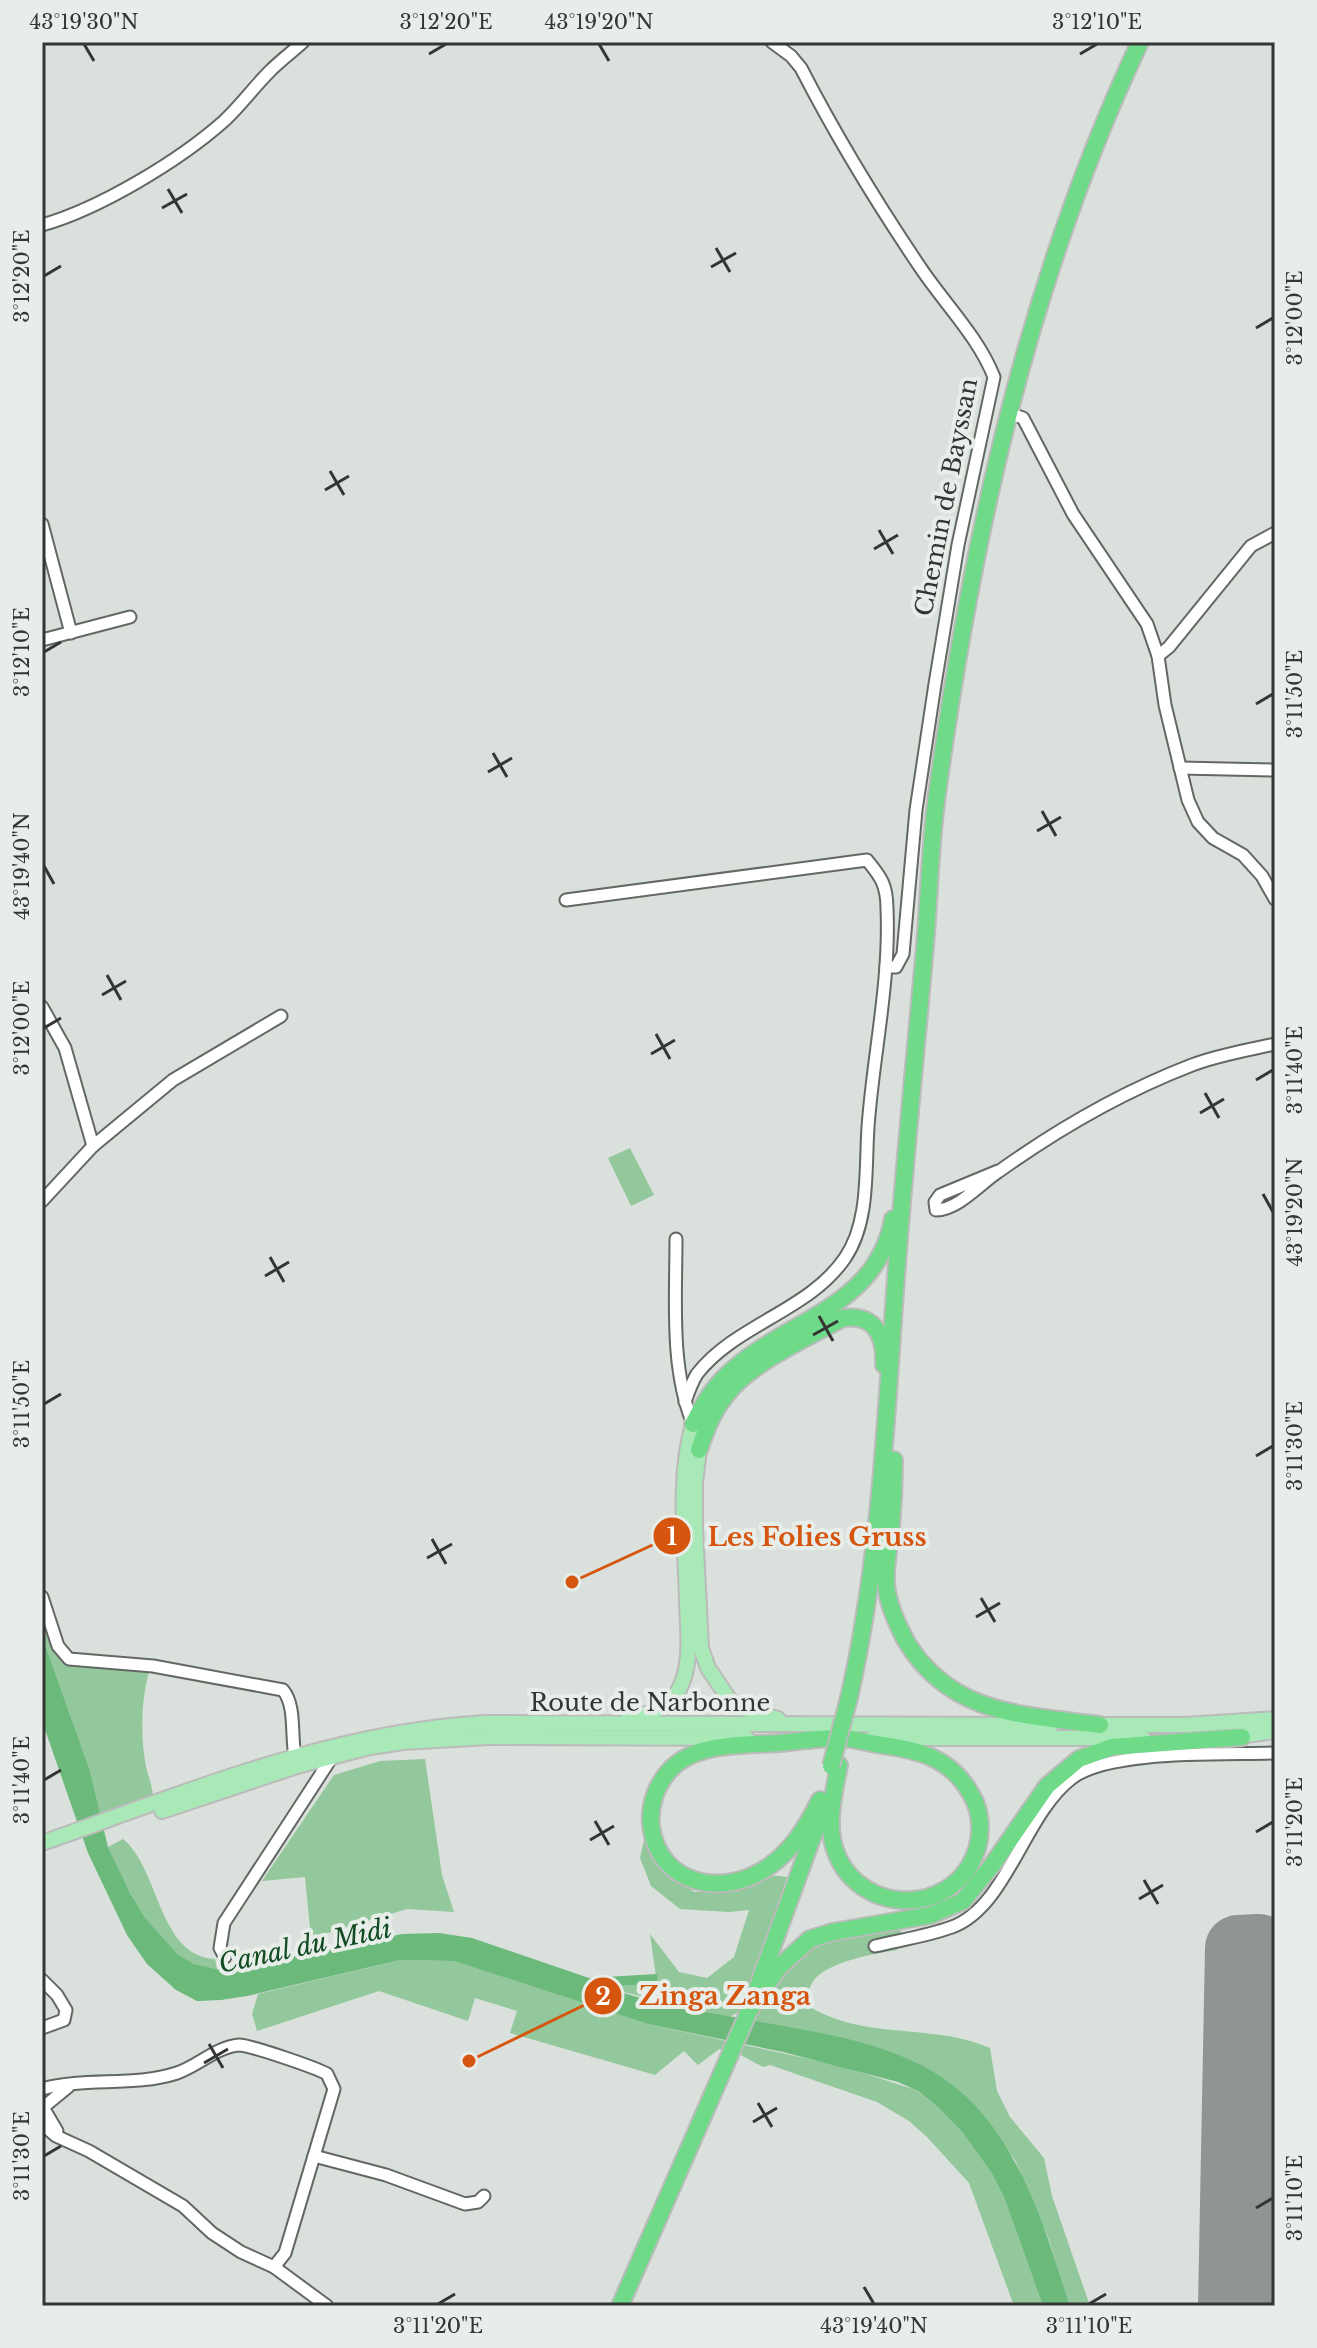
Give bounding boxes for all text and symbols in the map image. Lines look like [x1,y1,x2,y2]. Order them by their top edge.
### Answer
text: 43°19'30"N [30,10,139,34]
text: 3°12'20"E [399,10,493,34]
text: 43°19'20"N [545,10,654,34]
text: 3°12'10"E [1052,10,1142,34]
text: 3°12'20"E [10,229,34,323]
text: 3°12'00"E [1283,270,1307,366]
street label: Chemin de Bayssan [909,376,983,618]
text: 3°12'10"E [10,607,34,697]
text: 3°11'50"E [1283,650,1307,738]
text: 43°19'40"N [10,812,34,920]
text: 3°12'00"E [10,980,34,1076]
text: 3°11'40"E [1283,1026,1307,1114]
text: 43°19'20"N [1283,1158,1307,1267]
text: 3°11'50"E [10,1360,34,1448]
text: 3°11'30"E [1283,1401,1307,1491]
callout: Les Folies Gruss [652,1511,943,1561]
text: Les Folies Gruss [707,1521,927,1553]
text: 1 [667,1522,677,1551]
street label: Route de Narbonne [530,1688,770,1717]
text: 3°11'40"E [10,1736,34,1824]
text: 3°11'20"E [1283,1777,1307,1867]
water label: Canal du Midi [216,1912,394,1980]
callout: Zinga Zanga [583,1971,827,2021]
text: Zinga Zanga [639,1980,811,2012]
text: 2 [595,1982,611,2011]
text: 3°11'30"E [10,2111,34,2201]
text: 3°11'10"E [1283,2155,1307,2241]
text: 3°11'20"E [393,2314,483,2338]
text: 43°19'40"N [820,2314,928,2338]
text: 3°11'10"E [1046,2314,1132,2338]

